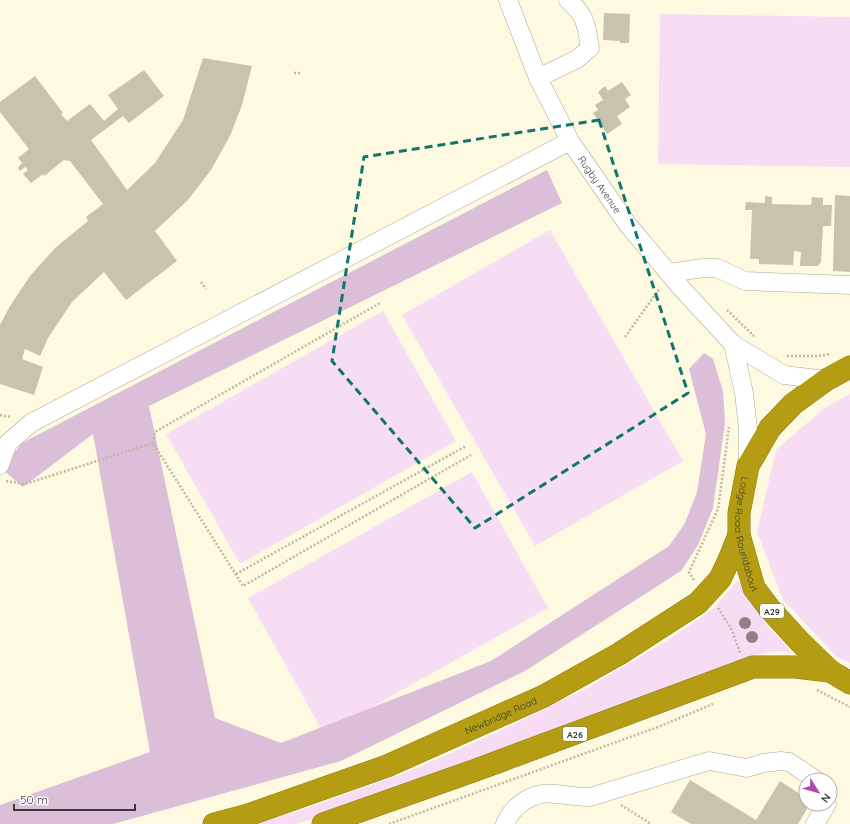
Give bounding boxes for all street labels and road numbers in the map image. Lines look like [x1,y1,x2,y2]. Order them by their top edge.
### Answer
street label: Rugby Avenue [576,153,625,216]
street label: Lodge Road Roundabout [732,476,762,595]
road number: A29 [760,604,784,618]
street label: Newbridge Road [462,694,539,737]
road number: A26 [563,727,587,741]

